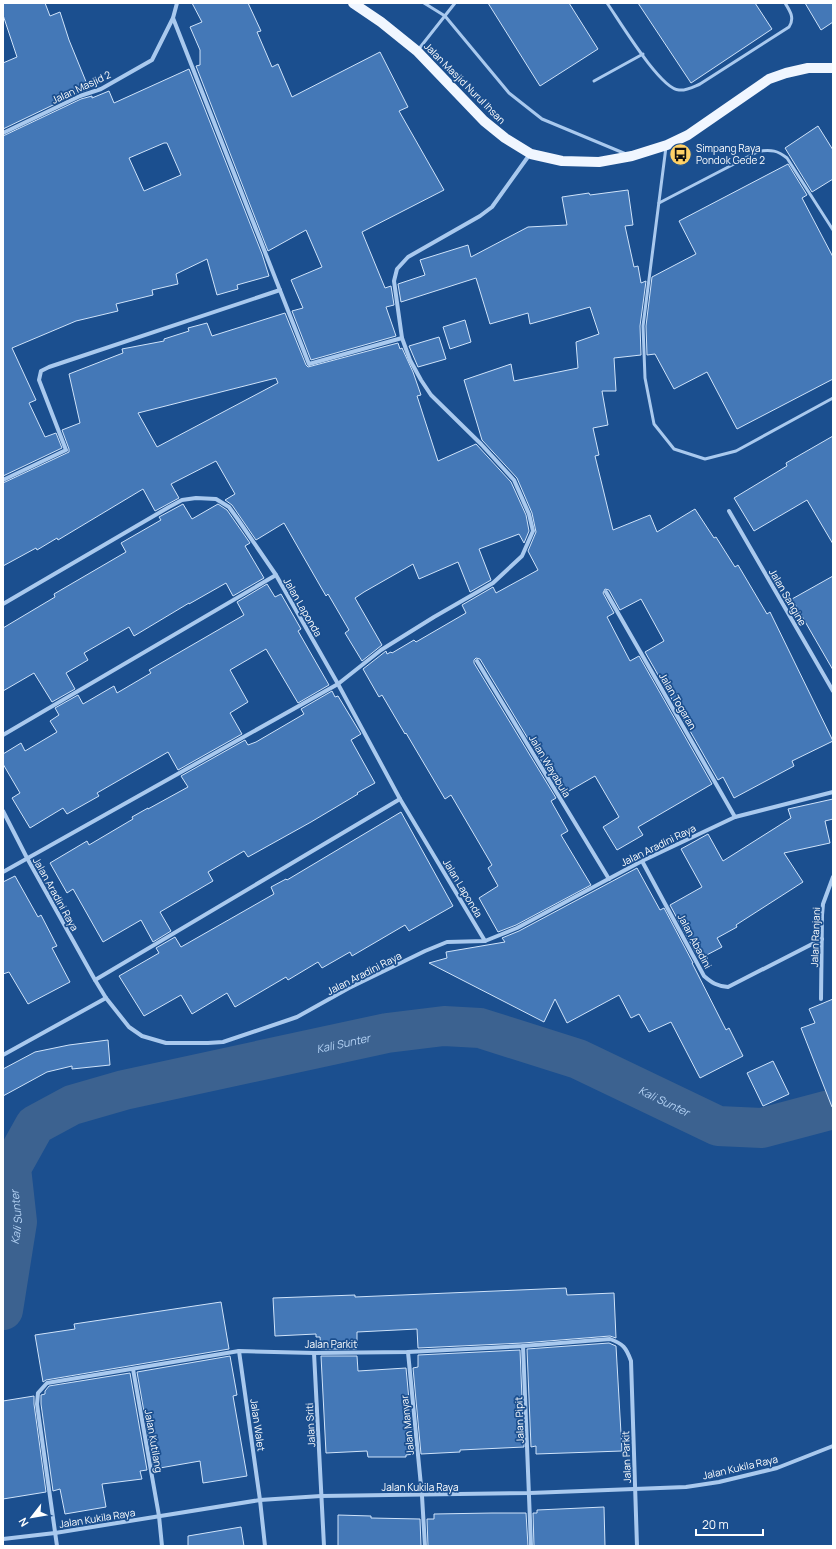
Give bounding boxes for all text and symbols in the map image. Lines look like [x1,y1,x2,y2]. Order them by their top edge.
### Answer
street label: Jalan Masjid Nurul Ihsan [421,39,509,127]
street label: Jalan Masjid 2 [49,67,113,107]
bus stop icon: Simpang Raya Pondok Gede 2 [668,141,694,167]
place label: Simpang Raya Pondok Gede 2 [696,141,765,167]
street label: Jalan Sangine [766,566,810,628]
street label: Jalan Laponda [280,575,326,639]
street label: Jalan Togaran [656,670,700,732]
street label: Jalan Wayabula [526,732,574,800]
street label: Jalan Aradini Raya [618,821,698,869]
street label: Jalan Aradini Raya [30,855,82,933]
street label: Jalan Laponda [440,856,486,920]
street label: Jalan Ranjani [807,907,823,967]
street label: Jalan Abadini [675,911,715,971]
street label: Jalan Aradini Raya [324,948,404,998]
water label: Kali Sunter [315,1029,373,1056]
water label: Kali Sunter [637,1082,694,1120]
water label: Kali Sunter [6,1187,25,1245]
street label: Jalan Parkit [305,1337,357,1351]
street label: Jalan Manyar [397,1394,417,1456]
street label: Jalan Pipit [511,1396,527,1444]
street label: Jalan Walet [247,1398,269,1452]
street label: Jalan Sriti [302,1402,318,1448]
street label: Jalan Kutilang [142,1408,166,1474]
street label: Jalan Parkit [618,1431,634,1483]
street label: Jalan Kukila Raya [701,1452,779,1482]
street label: Jalan Kukila Raya [382,1480,458,1494]
north arrow [12,1497,52,1537]
street label: Jalan Kukila Raya [58,1505,136,1531]
scale bar [696,1511,763,1537]
text: N [14,1515,31,1530]
text: 20 m [702,1516,729,1533]

